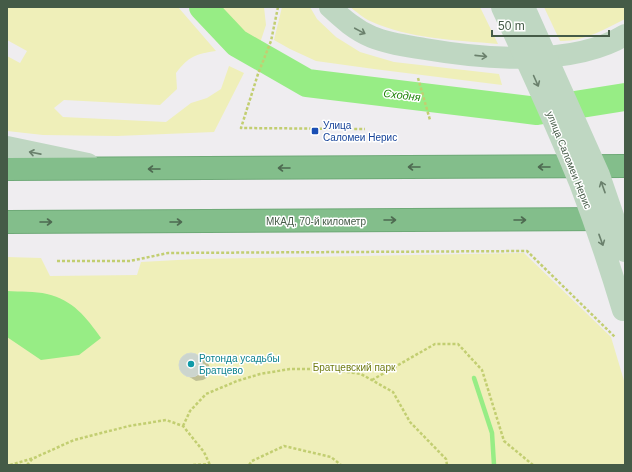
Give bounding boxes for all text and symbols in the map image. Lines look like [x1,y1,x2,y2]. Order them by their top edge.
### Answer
scale bar [492,12,609,38]
text: 50 m [498,19,525,33]
one-way arrow [354,28,366,35]
one-way arrow [474,52,487,59]
one-way arrow [533,74,540,86]
water label: Сходня [383,87,421,103]
street label: улица Саломеи Нерис [544,110,594,210]
place label: Улица Саломеи Нерис [323,120,397,143]
marker: Улица Саломеи Нерис [310,126,320,136]
one-way arrow [29,149,42,157]
one-way arrow [408,163,421,171]
one-way arrow [538,163,551,170]
one-way arrow [278,164,291,172]
one-way arrow [148,165,161,173]
one-way arrow [599,182,607,194]
street label: МКАД, 70-й километр [266,216,366,227]
one-way arrow [383,216,396,224]
one-way arrow [513,216,526,223]
one-way arrow [39,218,52,226]
one-way arrow [169,218,182,226]
one-way arrow [597,234,605,246]
place label: Ротонда усадьбы Братцево [199,353,280,376]
marker: Ротонда усадьбы Братцево [186,359,196,369]
park label: Братцевский парк [313,362,396,373]

